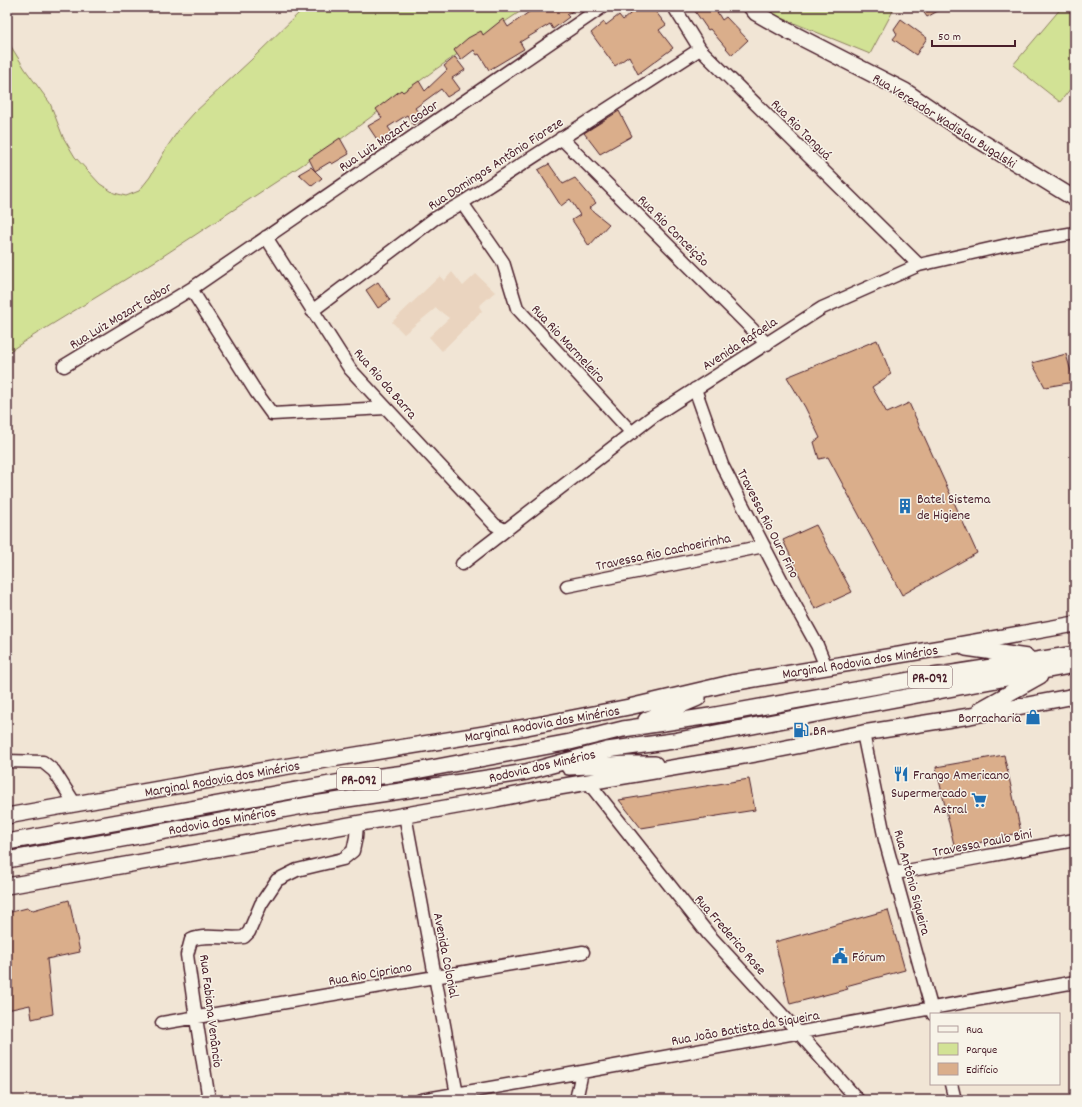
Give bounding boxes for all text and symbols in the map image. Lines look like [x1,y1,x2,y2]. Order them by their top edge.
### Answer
scale bar [932,22,1015,48]
text: 50 m [938,29,961,46]
street label: Rua Vereador Wadislau Bugalski [868,69,1020,174]
street label: Rua Luiz Mozart Godor [335,95,444,178]
street label: Rua Rio Tanguá [766,95,836,166]
street label: Rua Domingos Antônio Fioreze [424,113,568,216]
street label: Rua Rio Conceição [632,191,713,272]
street label: Rua Luiz Mozart Gobor [66,278,177,355]
street label: Rua Rio Marmeleiro [526,301,609,388]
street label: Avenida Rafaela [699,313,782,376]
street label: Rua Rio da Barra [348,345,421,424]
street label: Travessa Rio Ouro Fino [731,466,803,582]
place label: Batel Sistema de Higiene [917,490,991,526]
building icon: Batel Sistema de Higiene [896,497,914,515]
street label: Travessa Rio Cachoeirinha [594,529,733,577]
street label: Marginal Rodovia dos Minérios [781,641,940,685]
road number: PR-092 [908,666,952,688]
street label: Marginal Rodovia dos Minérios [463,701,622,748]
shop icon: Borracharia [1024,708,1042,726]
place label: Borracharia [958,709,1021,729]
fuel station icon: BR [792,721,810,739]
place label: BR [813,722,827,742]
street label: Rodovia dos Minérios [487,745,598,789]
street label: Marginal Rodovia dos Minérios [143,756,302,803]
restaurant icon: Frango Americano [892,765,910,783]
place label: Frango Americano [913,766,1009,786]
road number: PR-092 [337,768,381,790]
place label: Supermercado Astral [891,784,968,820]
supermarket icon: Supermercado Astral [970,791,988,809]
street label: Rodovia dos Minérios [167,803,278,841]
street label: Travessa Paulo Bini [931,824,1034,863]
street label: Rua Antônio Siqueira [887,828,935,938]
street label: Rua Frederico Rose [689,891,770,980]
street label: Avenida Colonial [427,911,463,1000]
public building icon: Fórum [831,947,849,965]
place label: Fórum [852,948,885,968]
street label: Rua Fabiana Venâncio [193,953,227,1069]
street label: Rua Rio Cipriano [327,958,414,992]
street label: Rua João Batista da Siqueira [670,1006,821,1052]
legend [930,1013,1060,1085]
text: Rua [966,1022,983,1039]
text: Parque [966,1042,997,1059]
text: Edifício [966,1062,998,1079]

